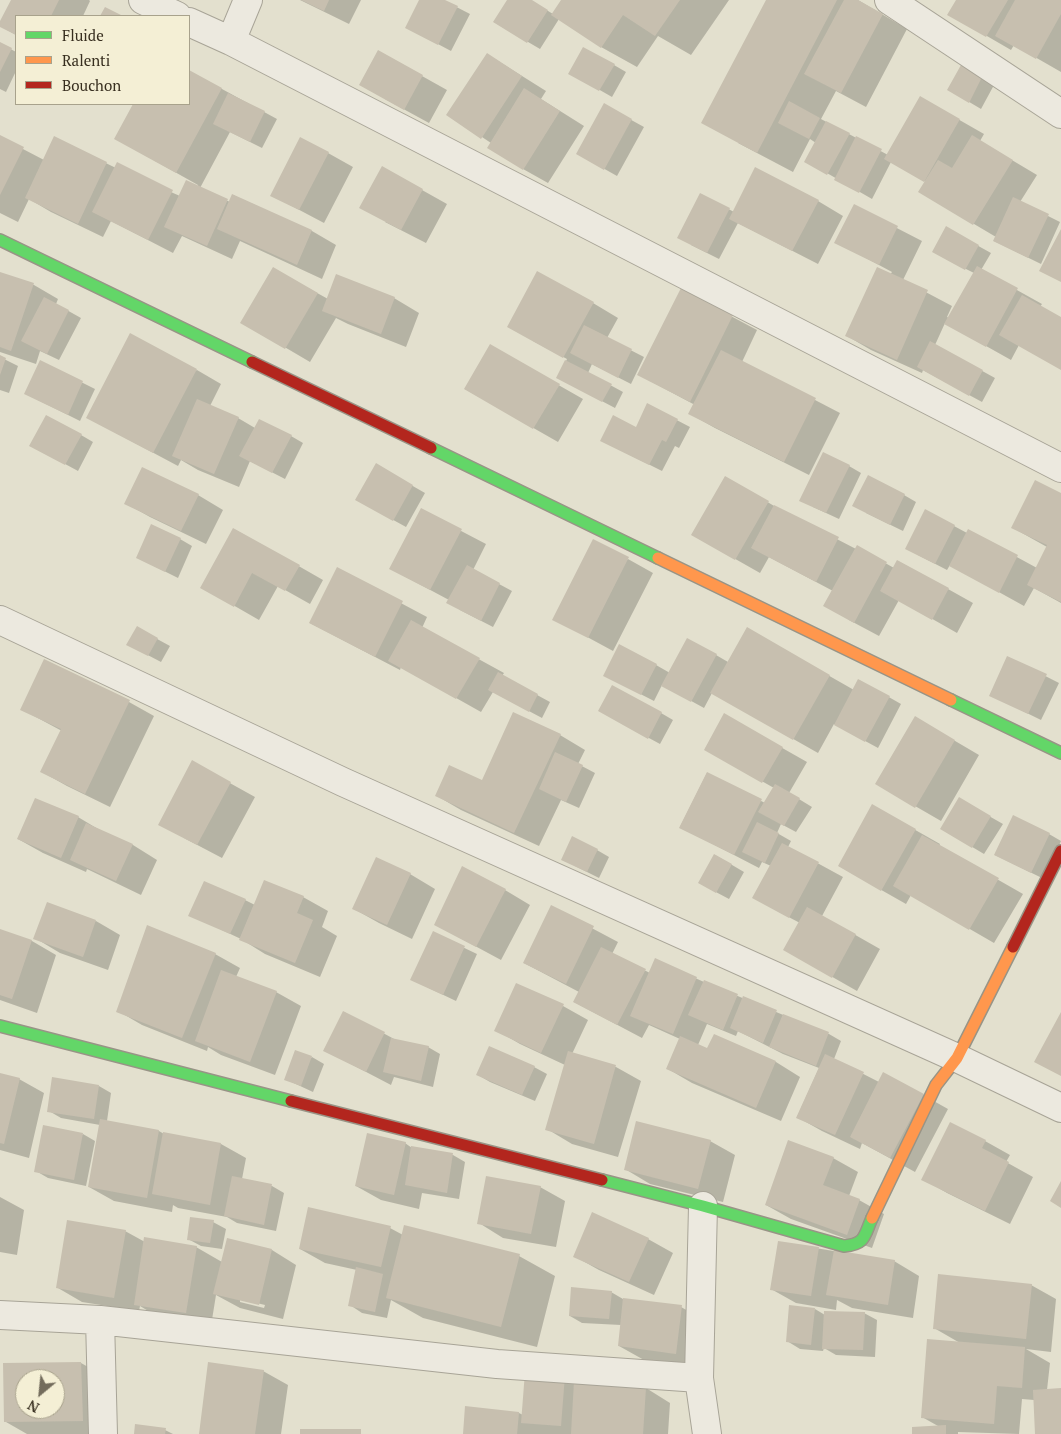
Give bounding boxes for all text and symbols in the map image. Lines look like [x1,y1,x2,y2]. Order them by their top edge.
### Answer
legend [15,15,190,105]
text: Fluide [62,25,104,45]
text: Ralenti [62,50,110,70]
text: Bouchon [62,75,121,95]
north arrow [15,1369,65,1419]
text: N [24,1396,42,1418]

